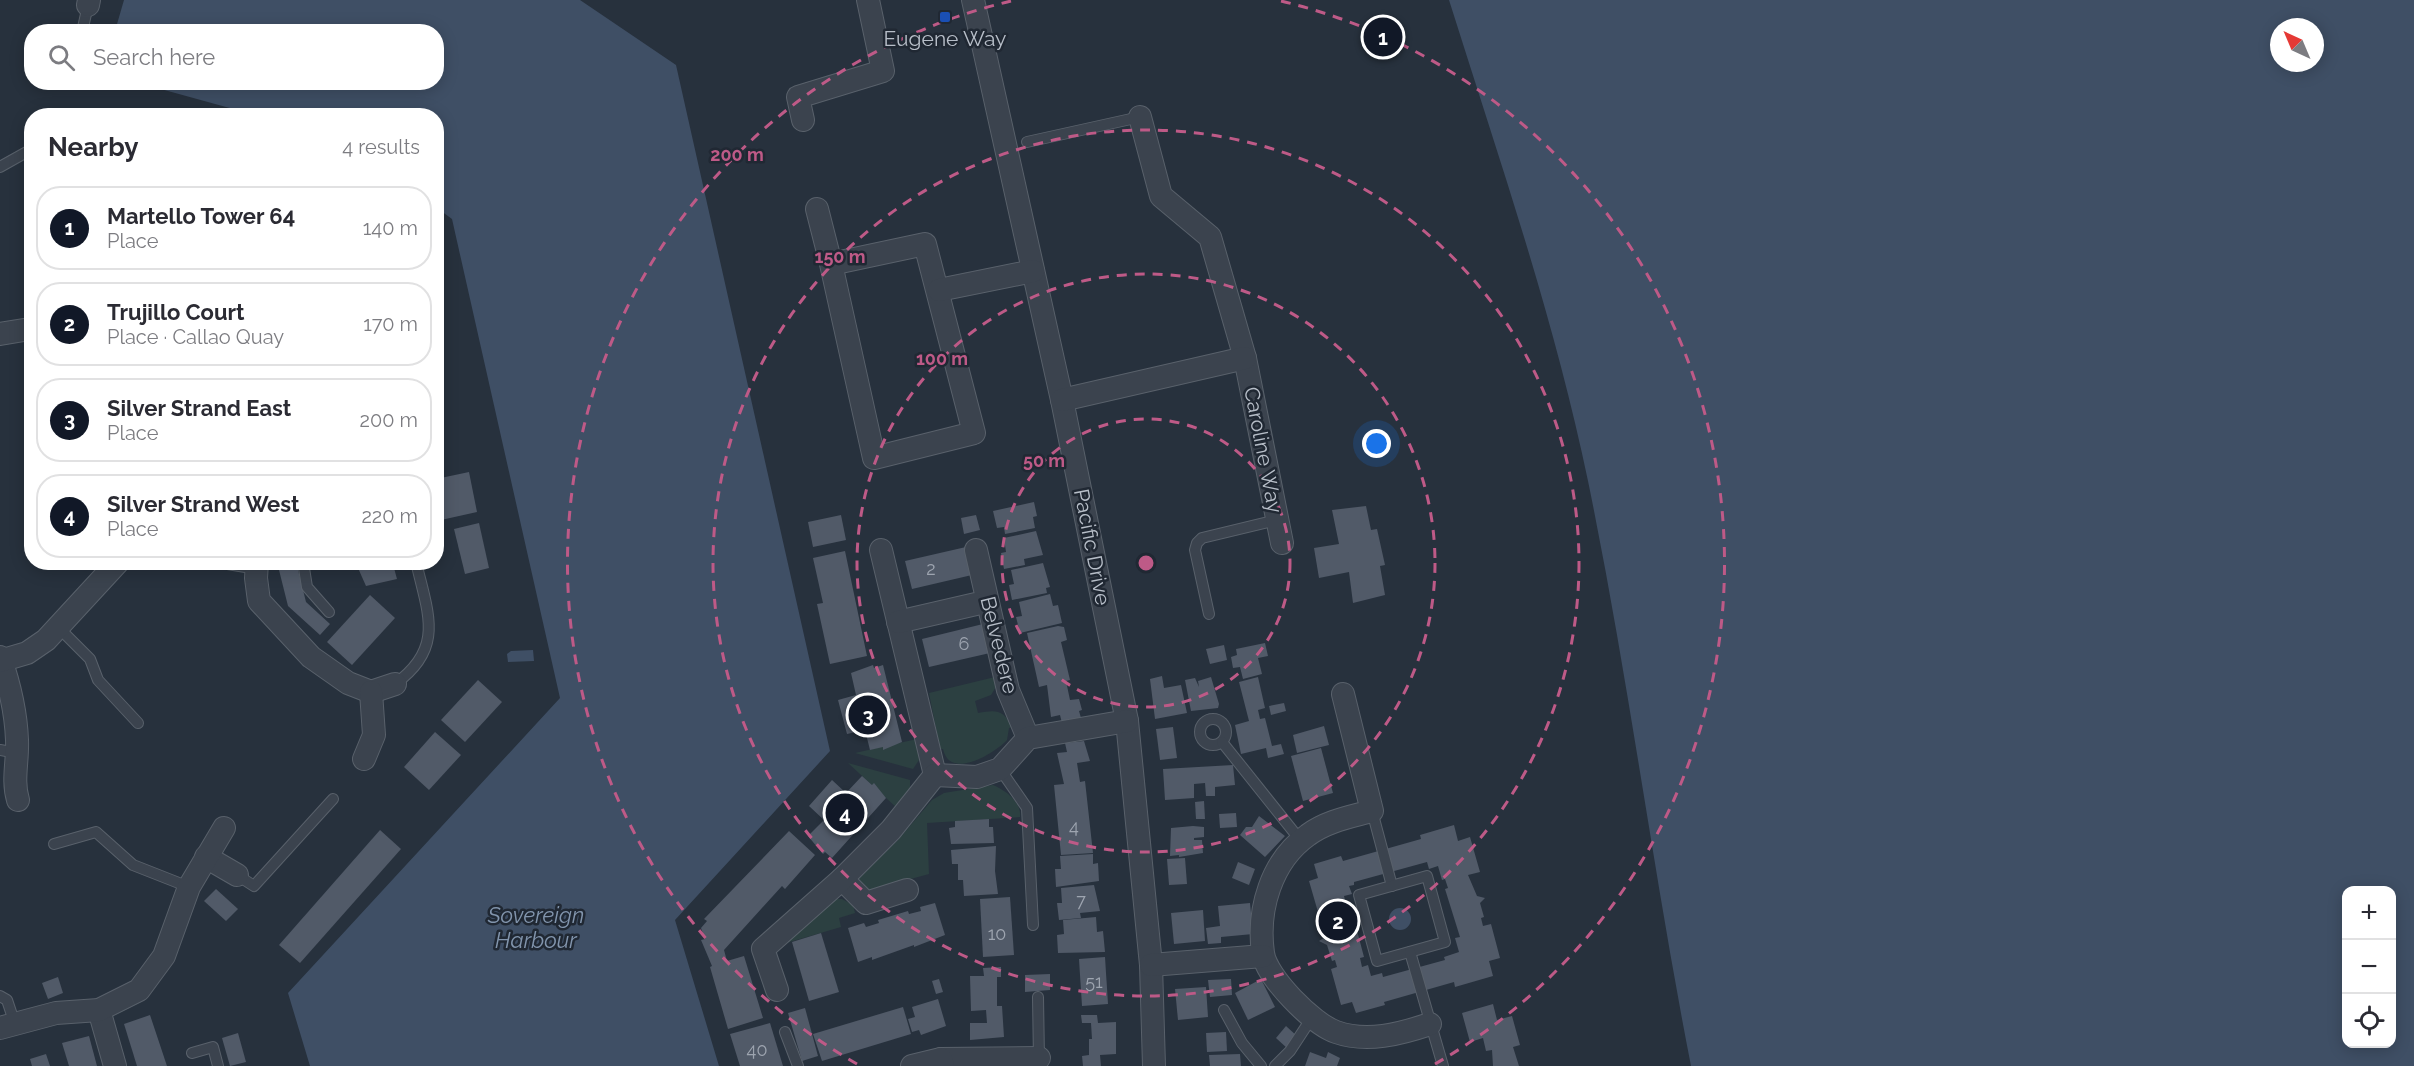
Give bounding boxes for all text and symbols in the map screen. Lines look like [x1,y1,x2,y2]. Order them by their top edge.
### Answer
marker: Eugene Way [938,10,952,24]
pin: 1 [1364,15,1402,60]
north arrow [2270,18,2324,72]
search box [24,24,444,90]
place label: Eugene Way [884,26,1006,51]
icon: search [45,41,78,74]
text: Search here [93,44,215,70]
text: Nearby [48,132,138,162]
text: 4 results [342,135,420,159]
text: 200 m [710,144,764,165]
text: Martello Tower 64 [107,203,295,229]
text: 1 [65,216,74,240]
text: 140 m [363,216,418,240]
text: Place [107,229,158,253]
text: 150 m [815,246,866,267]
text: Trujillo Court [107,299,244,325]
text: 2 [64,312,75,336]
text: 170 m [363,312,418,336]
text: Place · Callao Quay [107,325,284,349]
text: 100 m [916,348,968,369]
street label: Caroline Way [1239,385,1288,515]
text: Silver Strand East [107,395,291,421]
text: 3 [64,408,75,432]
text: 200 m [360,408,418,432]
text: Place [107,421,158,445]
your location [1362,429,1391,458]
text: 50 m [1023,450,1065,471]
street label: Pacific Drive [1069,487,1116,607]
text: Silver Strand West [107,491,300,517]
text: 4 [64,504,75,528]
text: 220 m [361,504,418,528]
text: Place [107,517,158,541]
centre of rings [1136,553,1156,573]
house number: 2 [926,558,936,579]
street label: Belvedere [975,594,1024,696]
house number: 6 [959,633,970,654]
pin: 3 [848,692,888,738]
pin: 4 [826,790,864,836]
house number: 4 [1069,816,1079,837]
map controls [2342,886,2396,1048]
button: + [2342,886,2396,940]
house number: 7 [1076,890,1086,911]
pin: 2 [1318,898,1358,944]
water label: Sovereign Harbour [487,902,584,953]
house number: 10 [988,923,1006,944]
button: − [2342,940,2396,994]
house number: 51 [1085,971,1103,992]
button: locate [2342,994,2396,1048]
house number: 40 [747,1039,767,1060]

